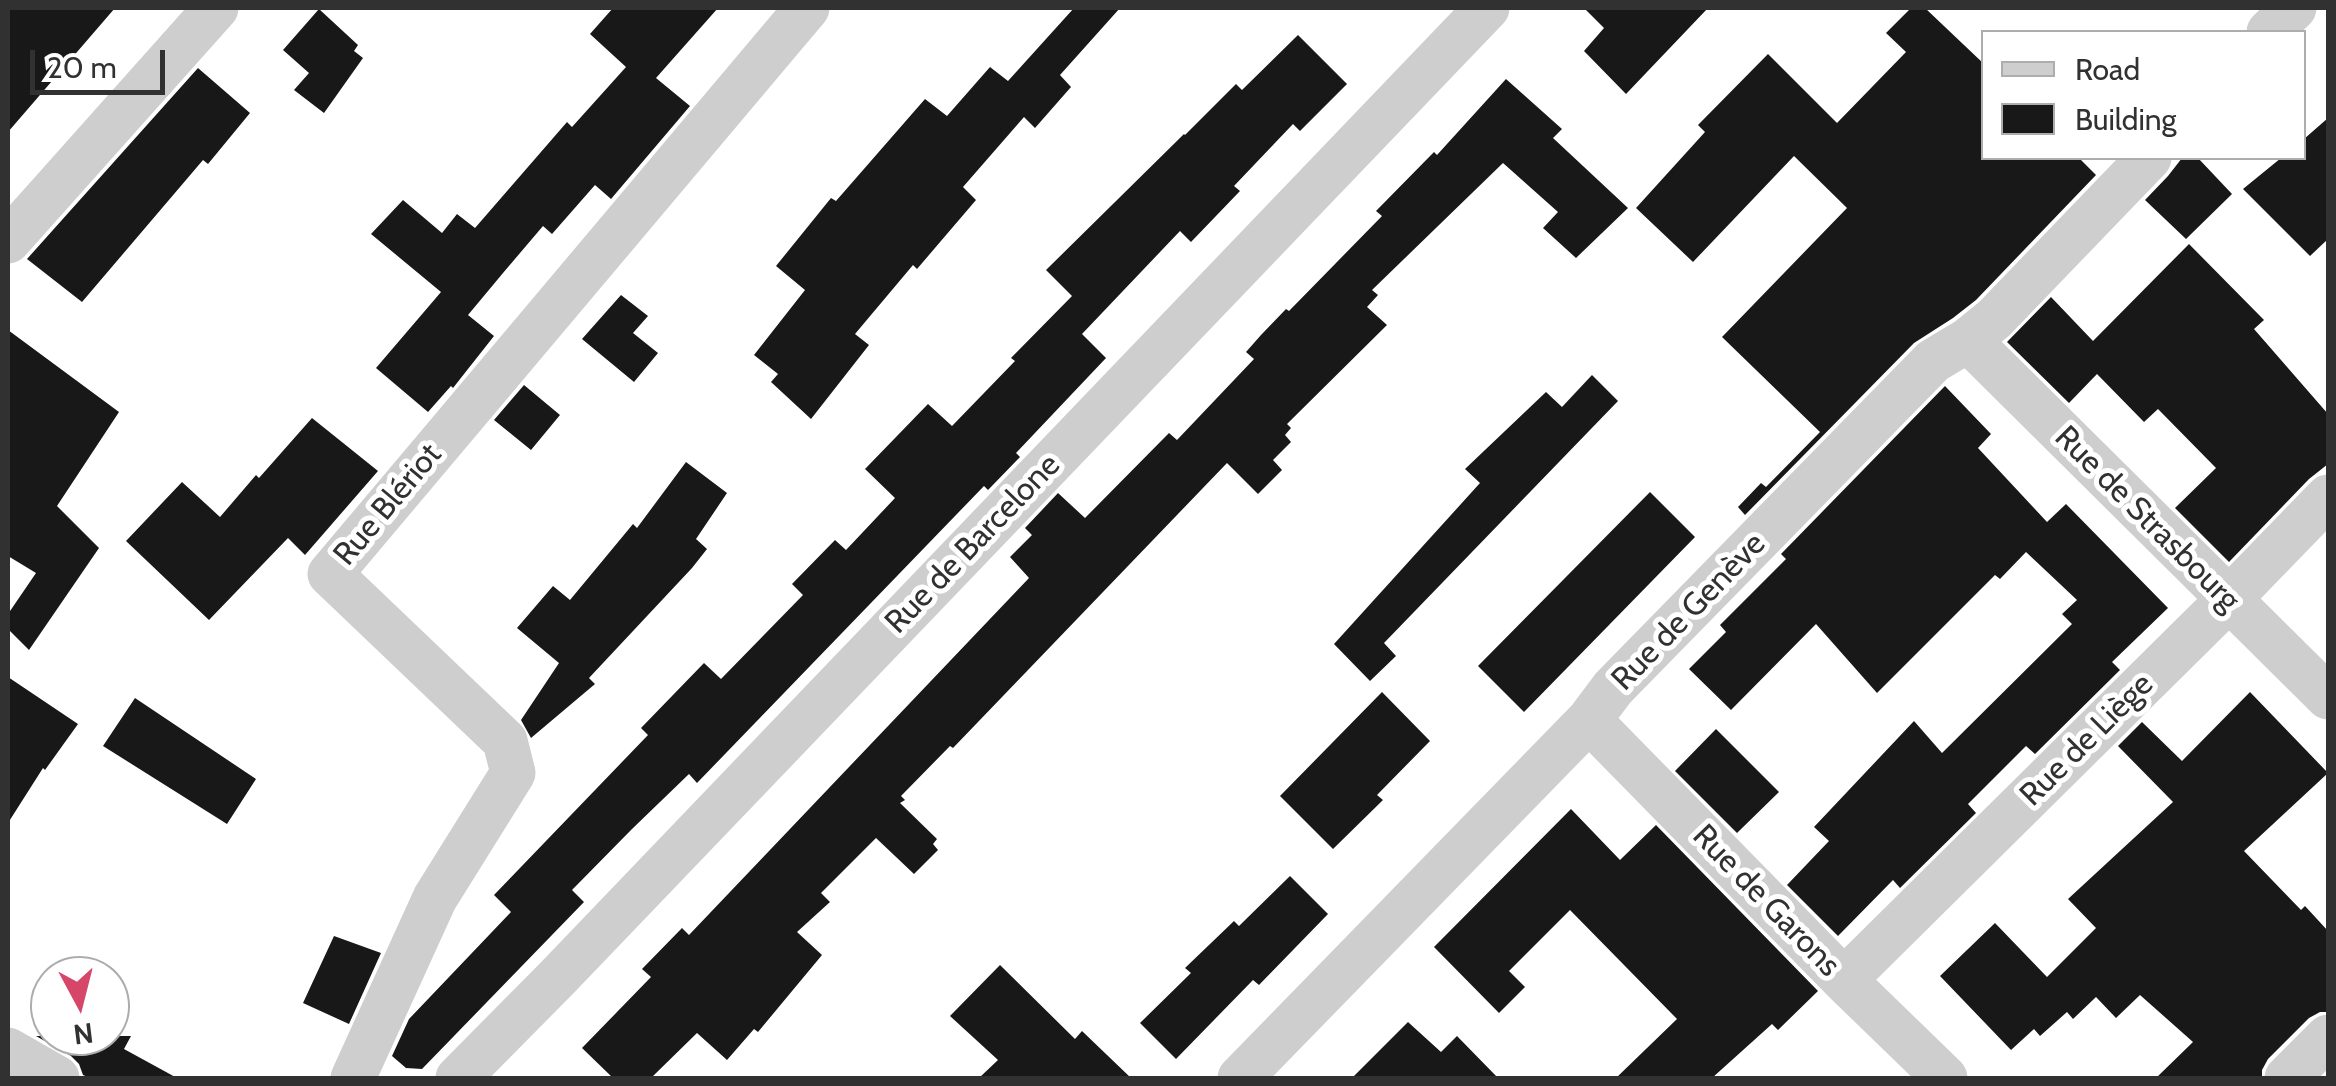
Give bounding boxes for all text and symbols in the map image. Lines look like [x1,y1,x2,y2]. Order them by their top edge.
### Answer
scale bar [35,30,170,92]
legend [1981,30,2306,160]
text: 20 m [47,49,117,86]
text: Road [2075,51,2140,88]
text: Building [2075,101,2177,138]
street label: Rue de Strasbourg [2046,418,2248,620]
street label: Rue Blériot [326,436,450,574]
street label: Rue de Barcelone [878,446,1068,642]
street label: Rue de Genève [1604,525,1774,699]
street label: Rue de Liège [2013,666,2161,814]
street label: Rue de Garons [1684,817,1848,985]
north arrow [30,956,130,1056]
text: N [72,1016,95,1052]

